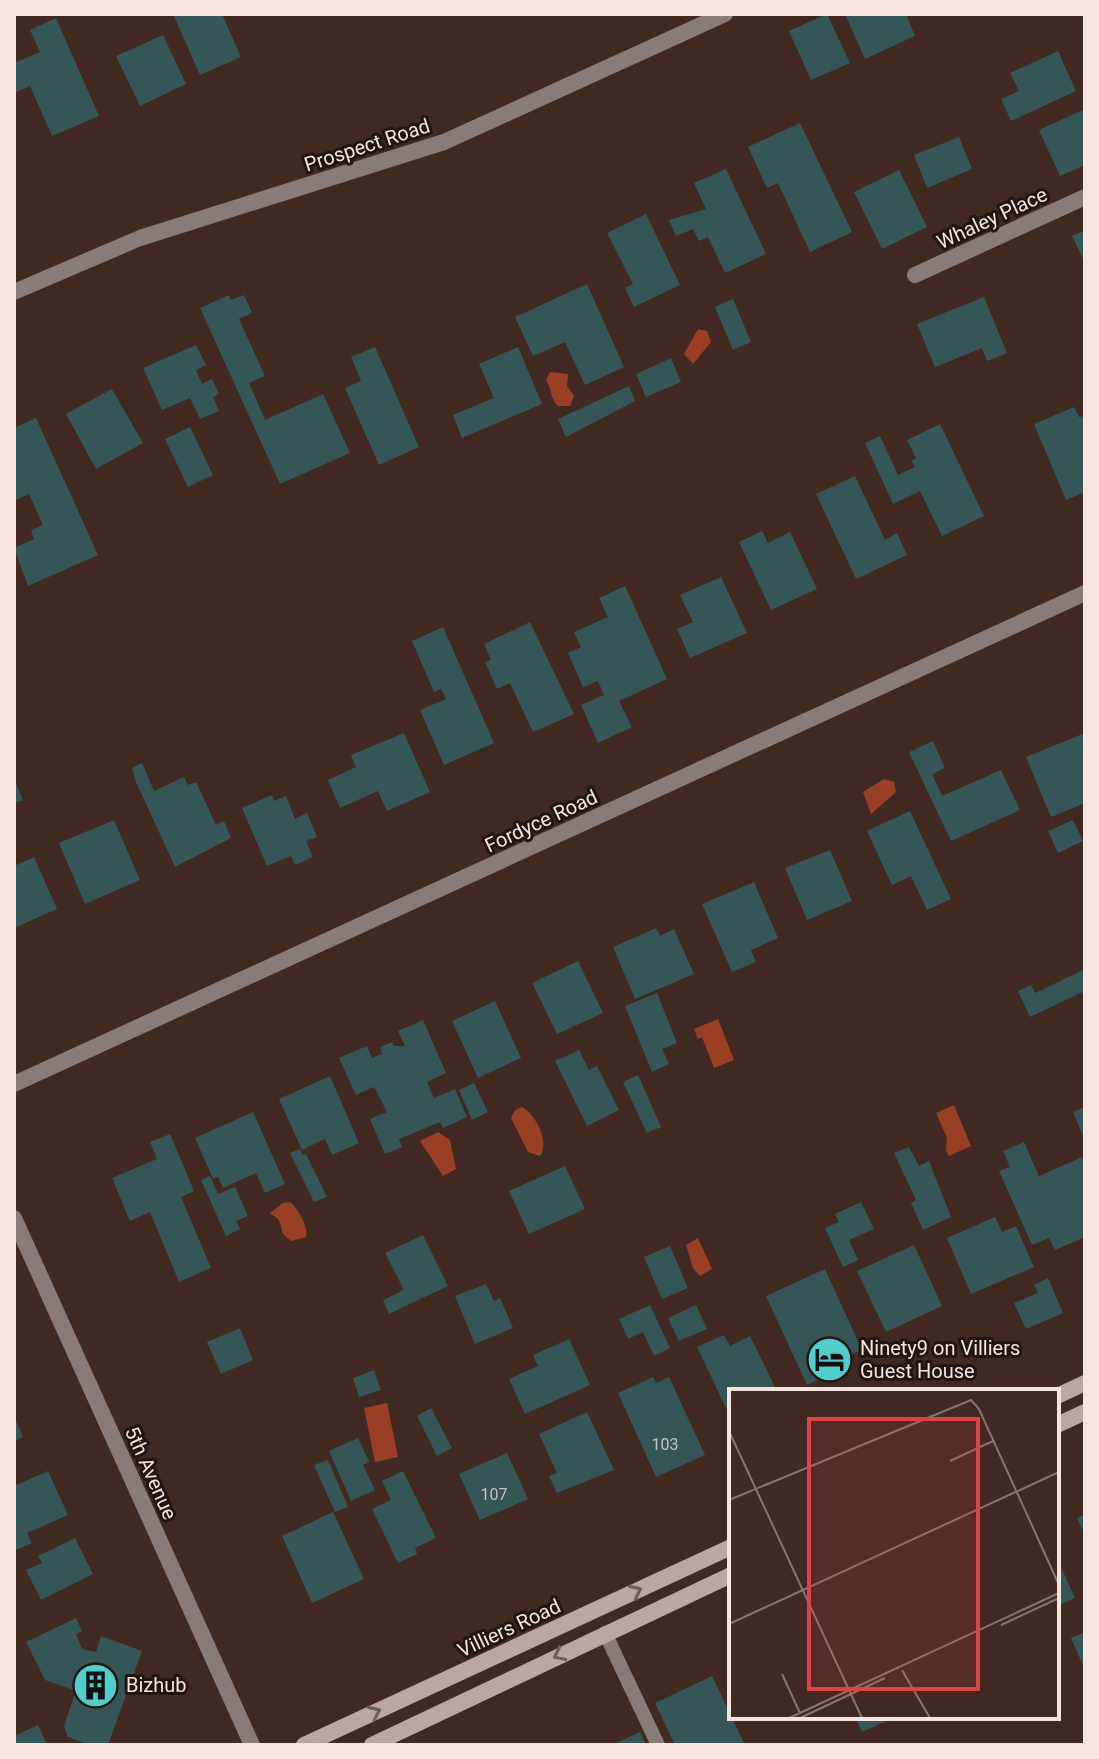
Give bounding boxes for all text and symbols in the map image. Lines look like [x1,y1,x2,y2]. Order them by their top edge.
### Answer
street label: Prospect Road [301,113,433,177]
street label: Whaley Place [933,182,1051,254]
street label: Fordyce Road [481,784,601,858]
hotel icon: Ninety9 on Villiers Guest House [805,1336,853,1384]
place label: Ninety9 on Villiers Guest House [860,1336,1020,1383]
inset map [729,1389,1059,1719]
street label: 5th Avenue [120,1423,182,1523]
house number: 103 [652,1435,678,1454]
house number: 107 [481,1485,507,1504]
one-way arrow [628,1585,642,1601]
street label: Villiers Road [454,1594,564,1662]
one-way arrow [552,1645,567,1661]
building icon: Bizhub [71,1661,119,1709]
place label: Bizhub [126,1673,187,1697]
one-way arrow [366,1706,381,1722]

